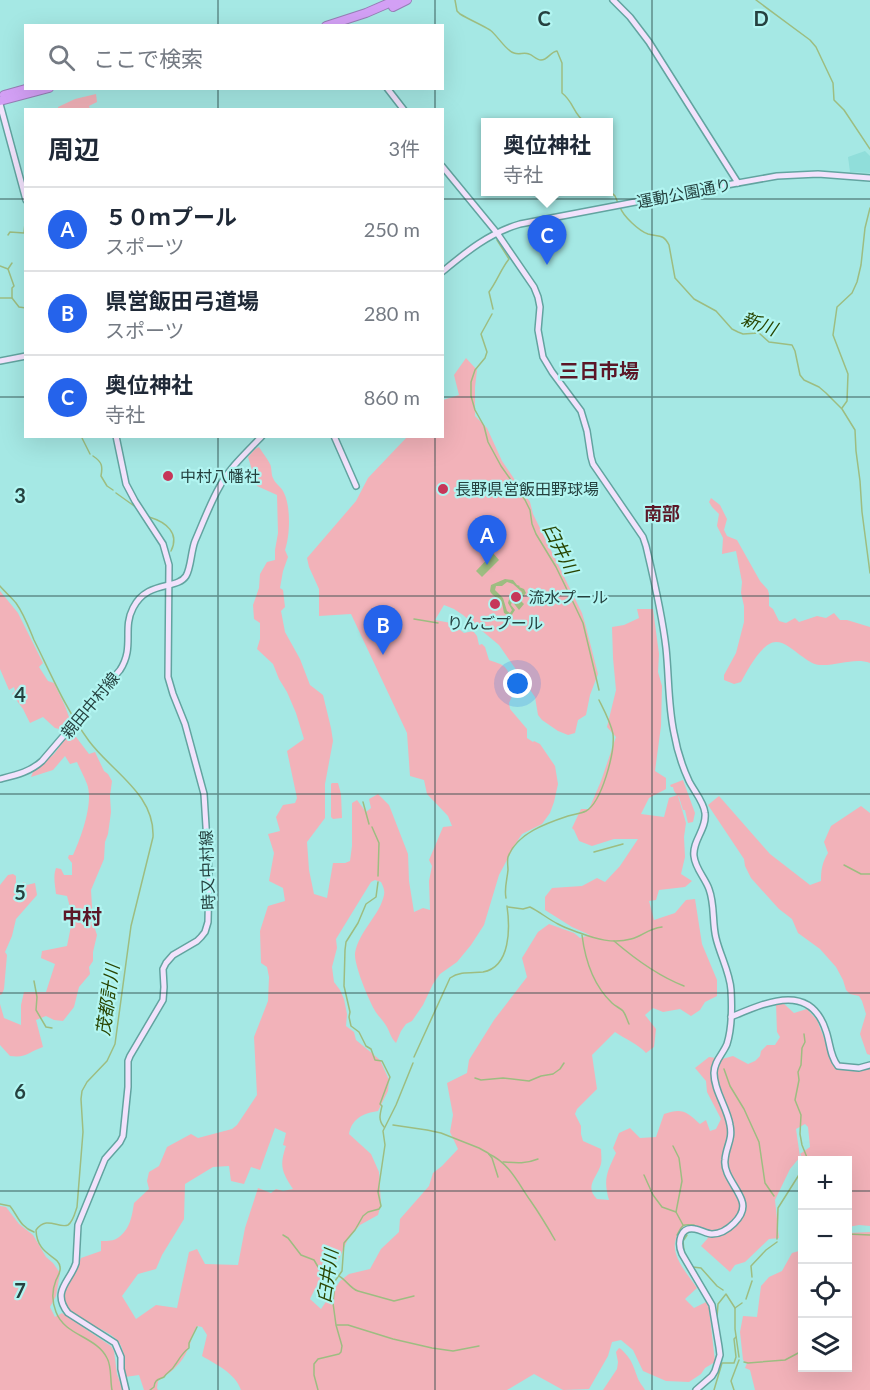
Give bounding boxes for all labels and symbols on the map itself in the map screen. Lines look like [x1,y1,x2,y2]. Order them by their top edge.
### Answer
text: C [537,6,551,30]
text: D [753,6,769,30]
street label: 運動公園通り [635,174,733,211]
pin: C [528,216,566,265]
water label: 新川 [739,307,782,340]
district label: 三日市場 [559,358,639,382]
place label: 中村八幡社 [180,466,260,485]
marker: 中村八幡社 [161,469,175,483]
place label: 長野県営飯田野球場 [455,479,599,498]
marker: 長野県営飯田野球場 [436,482,450,496]
text: 3 [14,483,26,507]
district label: 南部 [644,502,680,524]
pin: A [468,516,506,565]
water label: 臼井川 [539,519,584,579]
place label: 流水プール [528,587,608,606]
marker: 流水プール [509,590,523,604]
marker: りんごプール [488,597,502,611]
pin: B [364,606,403,655]
place label: りんごプール [447,613,543,632]
street label: 親田中村線 [57,668,123,741]
your location [503,669,532,698]
text: 4 [14,682,26,706]
street label: 時又中村線 [196,830,217,910]
text: 5 [14,880,26,904]
district label: 中村 [62,904,102,928]
water label: 茂都計川 [91,961,123,1037]
text: 6 [14,1079,26,1103]
water label: 臼井川 [312,1246,342,1304]
text: 7 [14,1278,26,1302]

